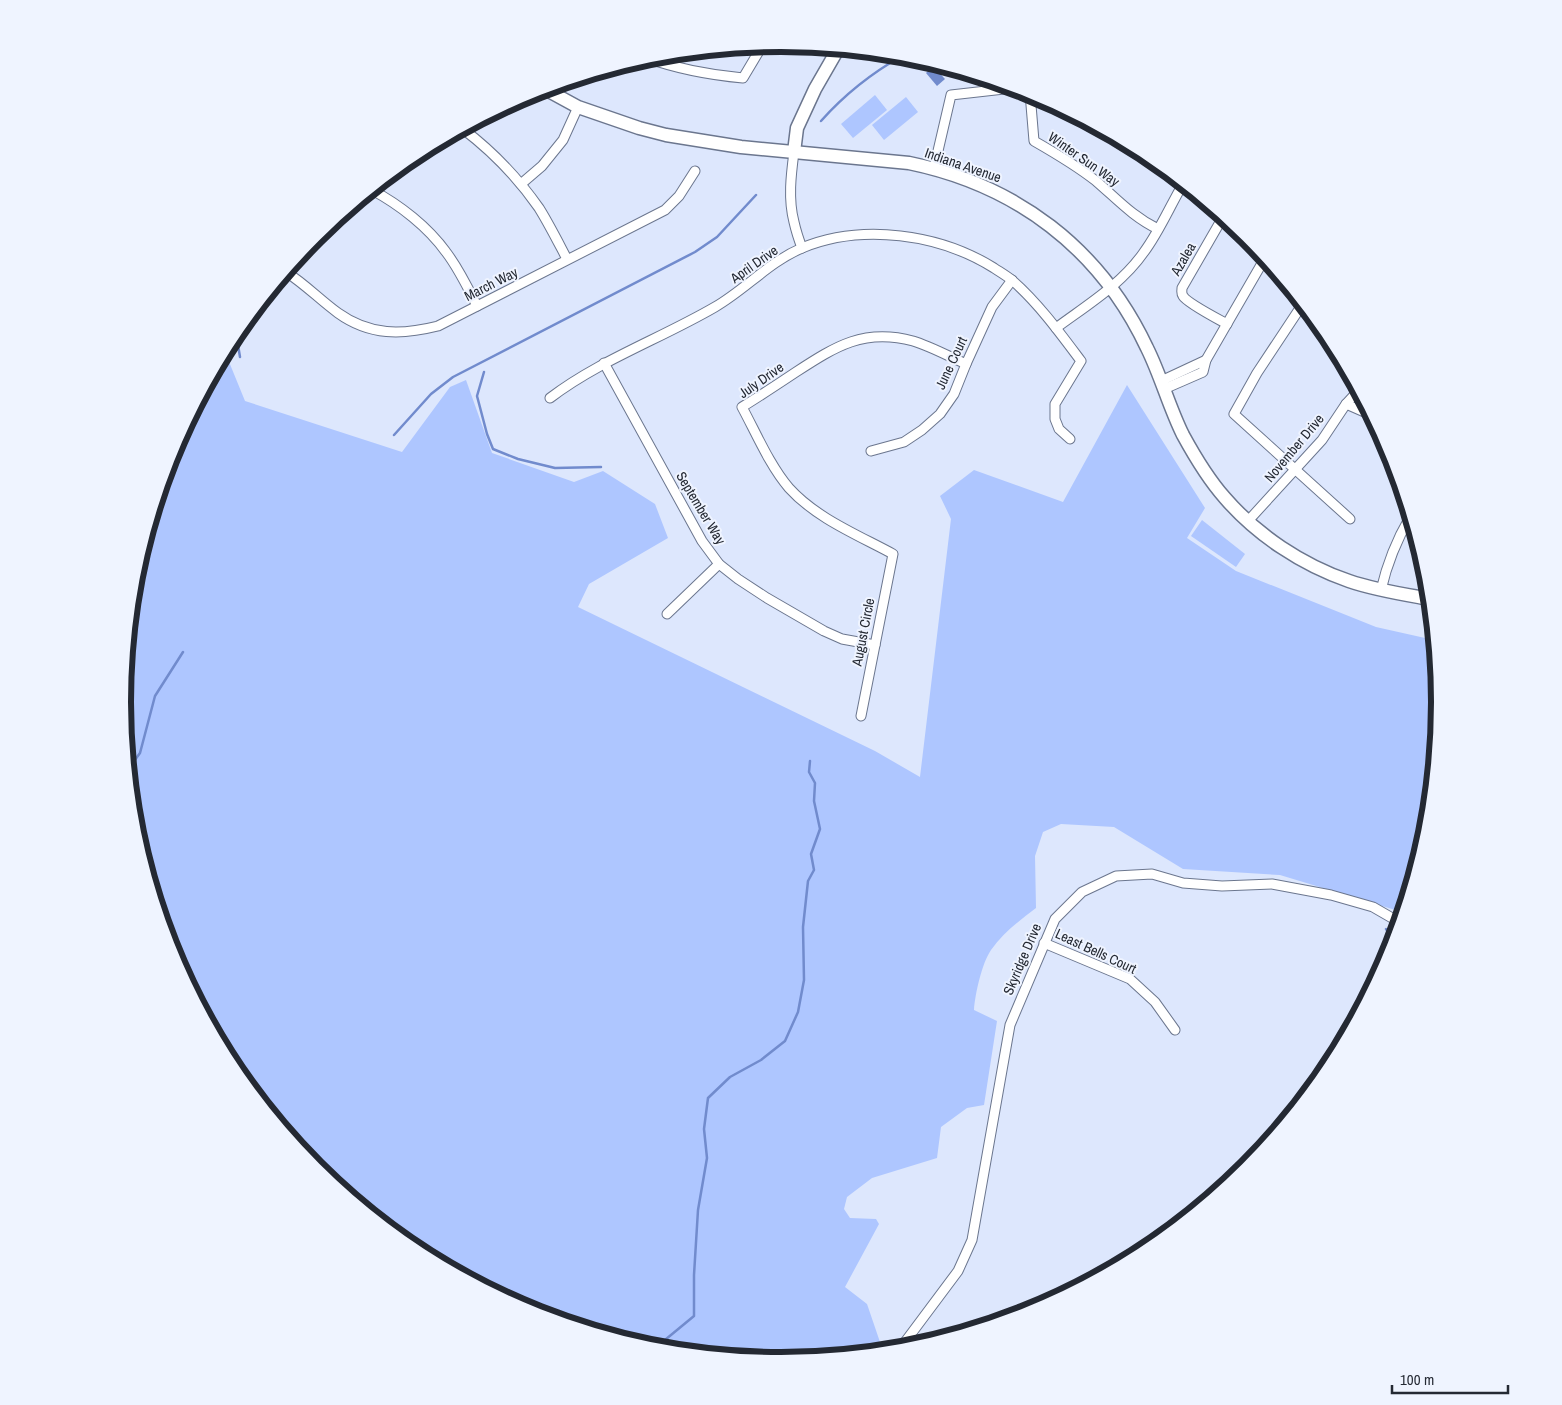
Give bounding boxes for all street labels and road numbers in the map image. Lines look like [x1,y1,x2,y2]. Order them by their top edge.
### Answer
street label: Winter Sun Way [1045,128,1123,190]
street label: Indiana Avenue [922,144,1004,186]
street label: Azalea [1166,239,1200,280]
street label: April Drive [726,241,781,287]
street label: March Way [461,263,521,305]
street label: June Court [931,334,971,392]
street label: July Drive [735,358,787,402]
street label: November Drive [1260,410,1328,486]
street label: September Way [672,468,730,548]
street label: August Circle [847,596,878,669]
street label: Skyridge Drive [999,921,1045,997]
street label: Least Bells Court [1053,924,1139,978]

